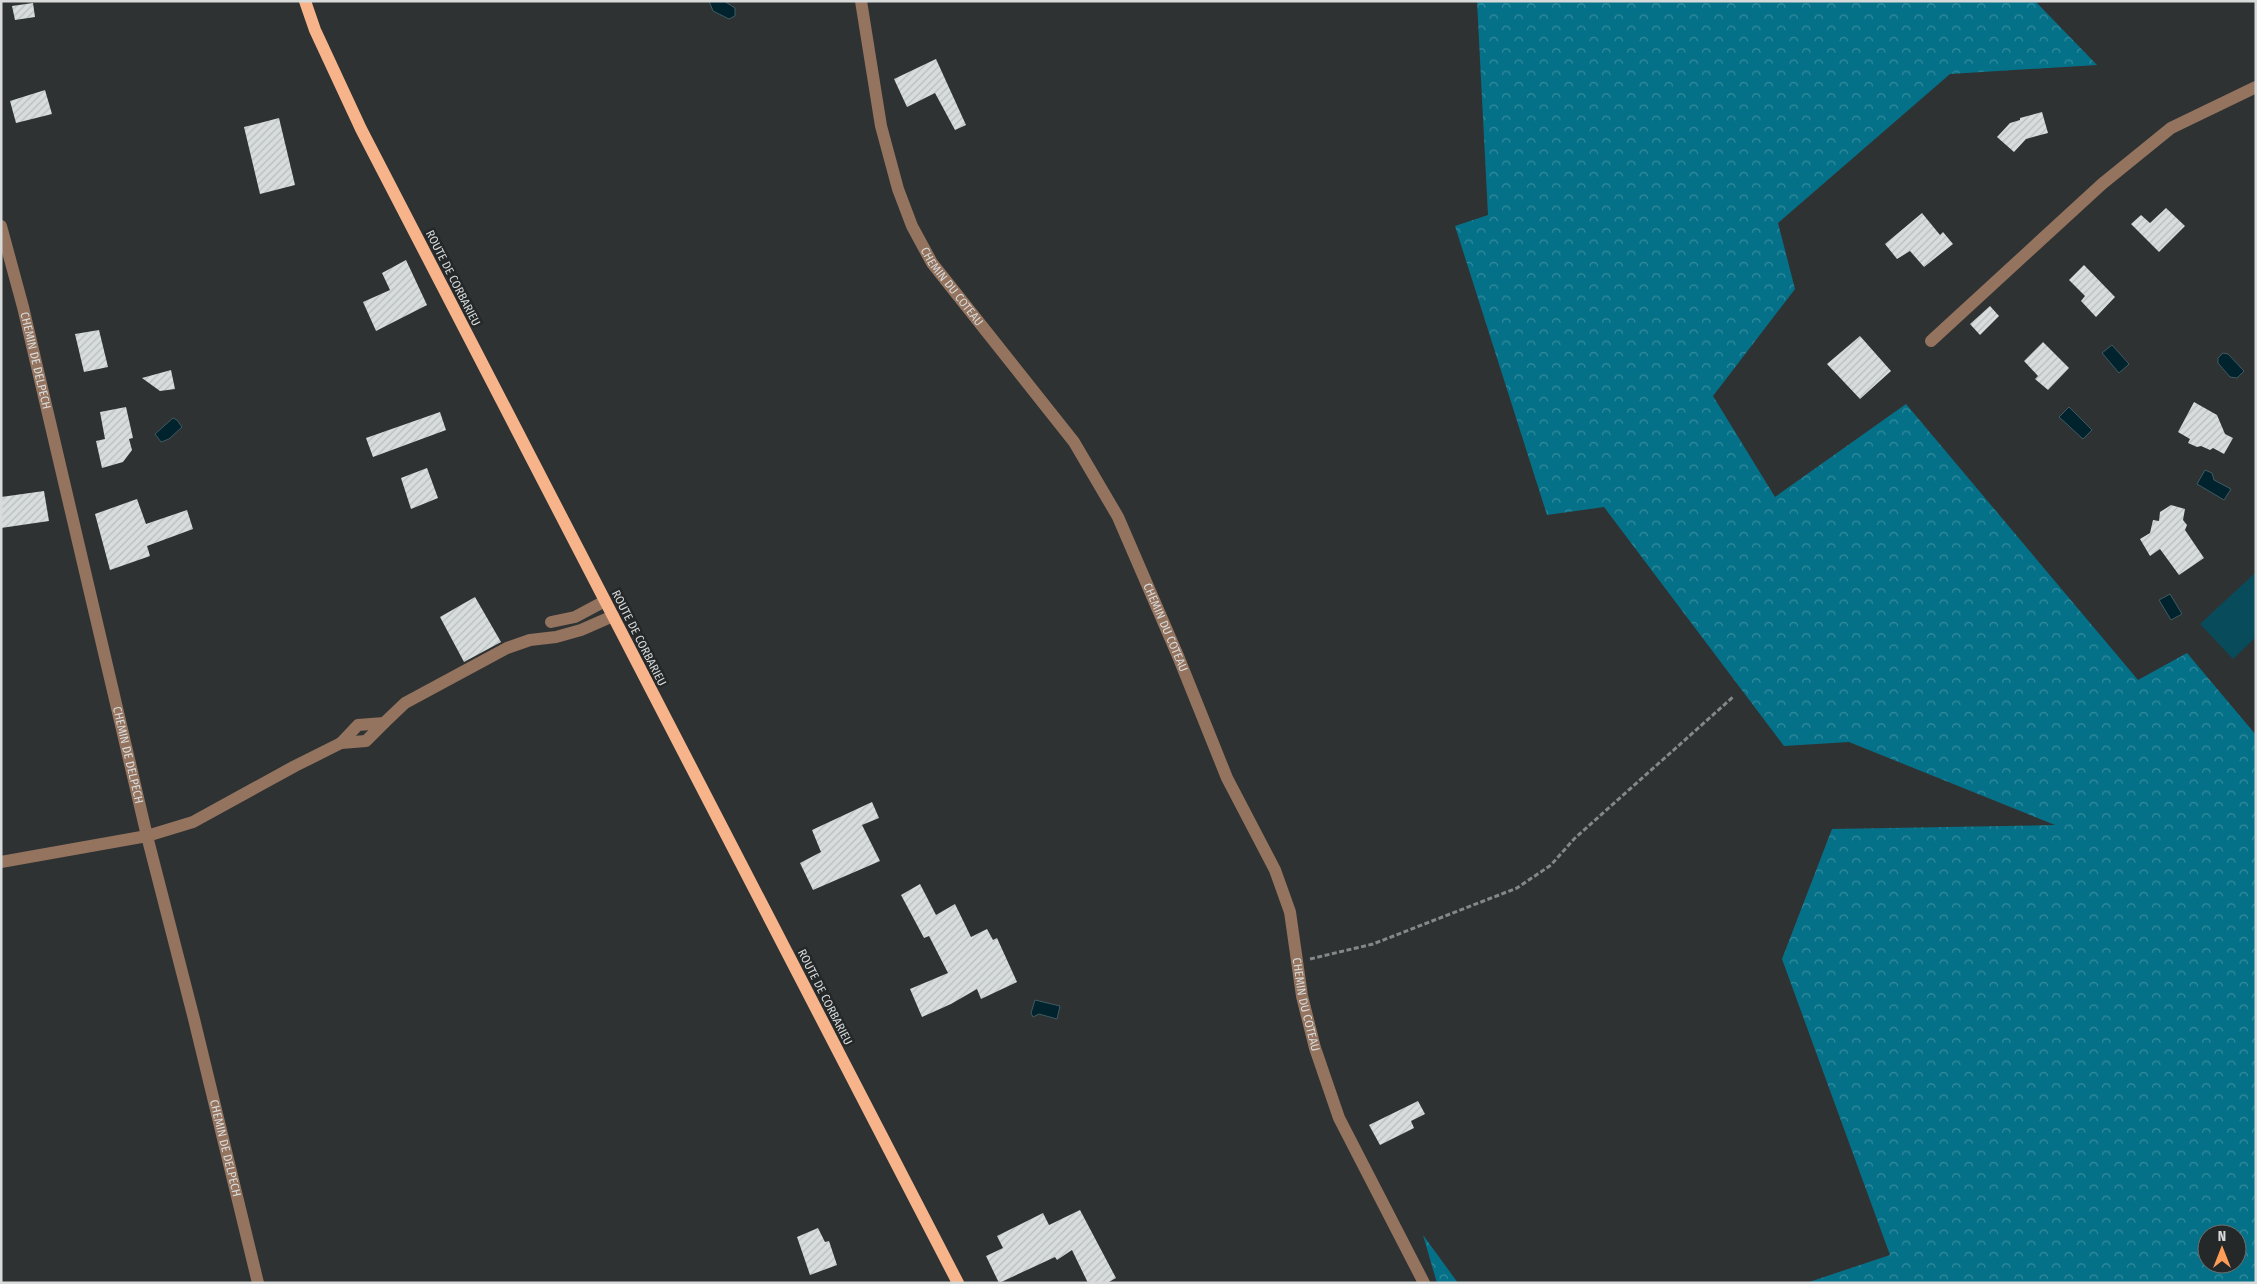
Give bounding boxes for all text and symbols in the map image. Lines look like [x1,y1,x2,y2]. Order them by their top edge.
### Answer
street label: ROUTE DE CORBARIEU [423,228,483,328]
street label: CHEMIN DU COTEAU [918,245,986,329]
street label: CHEMIN DE DELPECH [17,311,54,411]
street label: CHEMIN DU COTEAU [1140,581,1191,674]
street label: ROUTE DE CORBARIEU [609,588,669,688]
street label: CHEMIN DE DELPECH [110,705,146,805]
street label: ROUTE DE CORBARIEU [795,947,855,1047]
street label: CHEMIN DU COTEAU [1290,957,1323,1053]
street label: CHEMIN DE DELPECH [207,1098,244,1198]
north arrow [2197,1224,2247,1274]
text: N [2218,1228,2226,1245]

